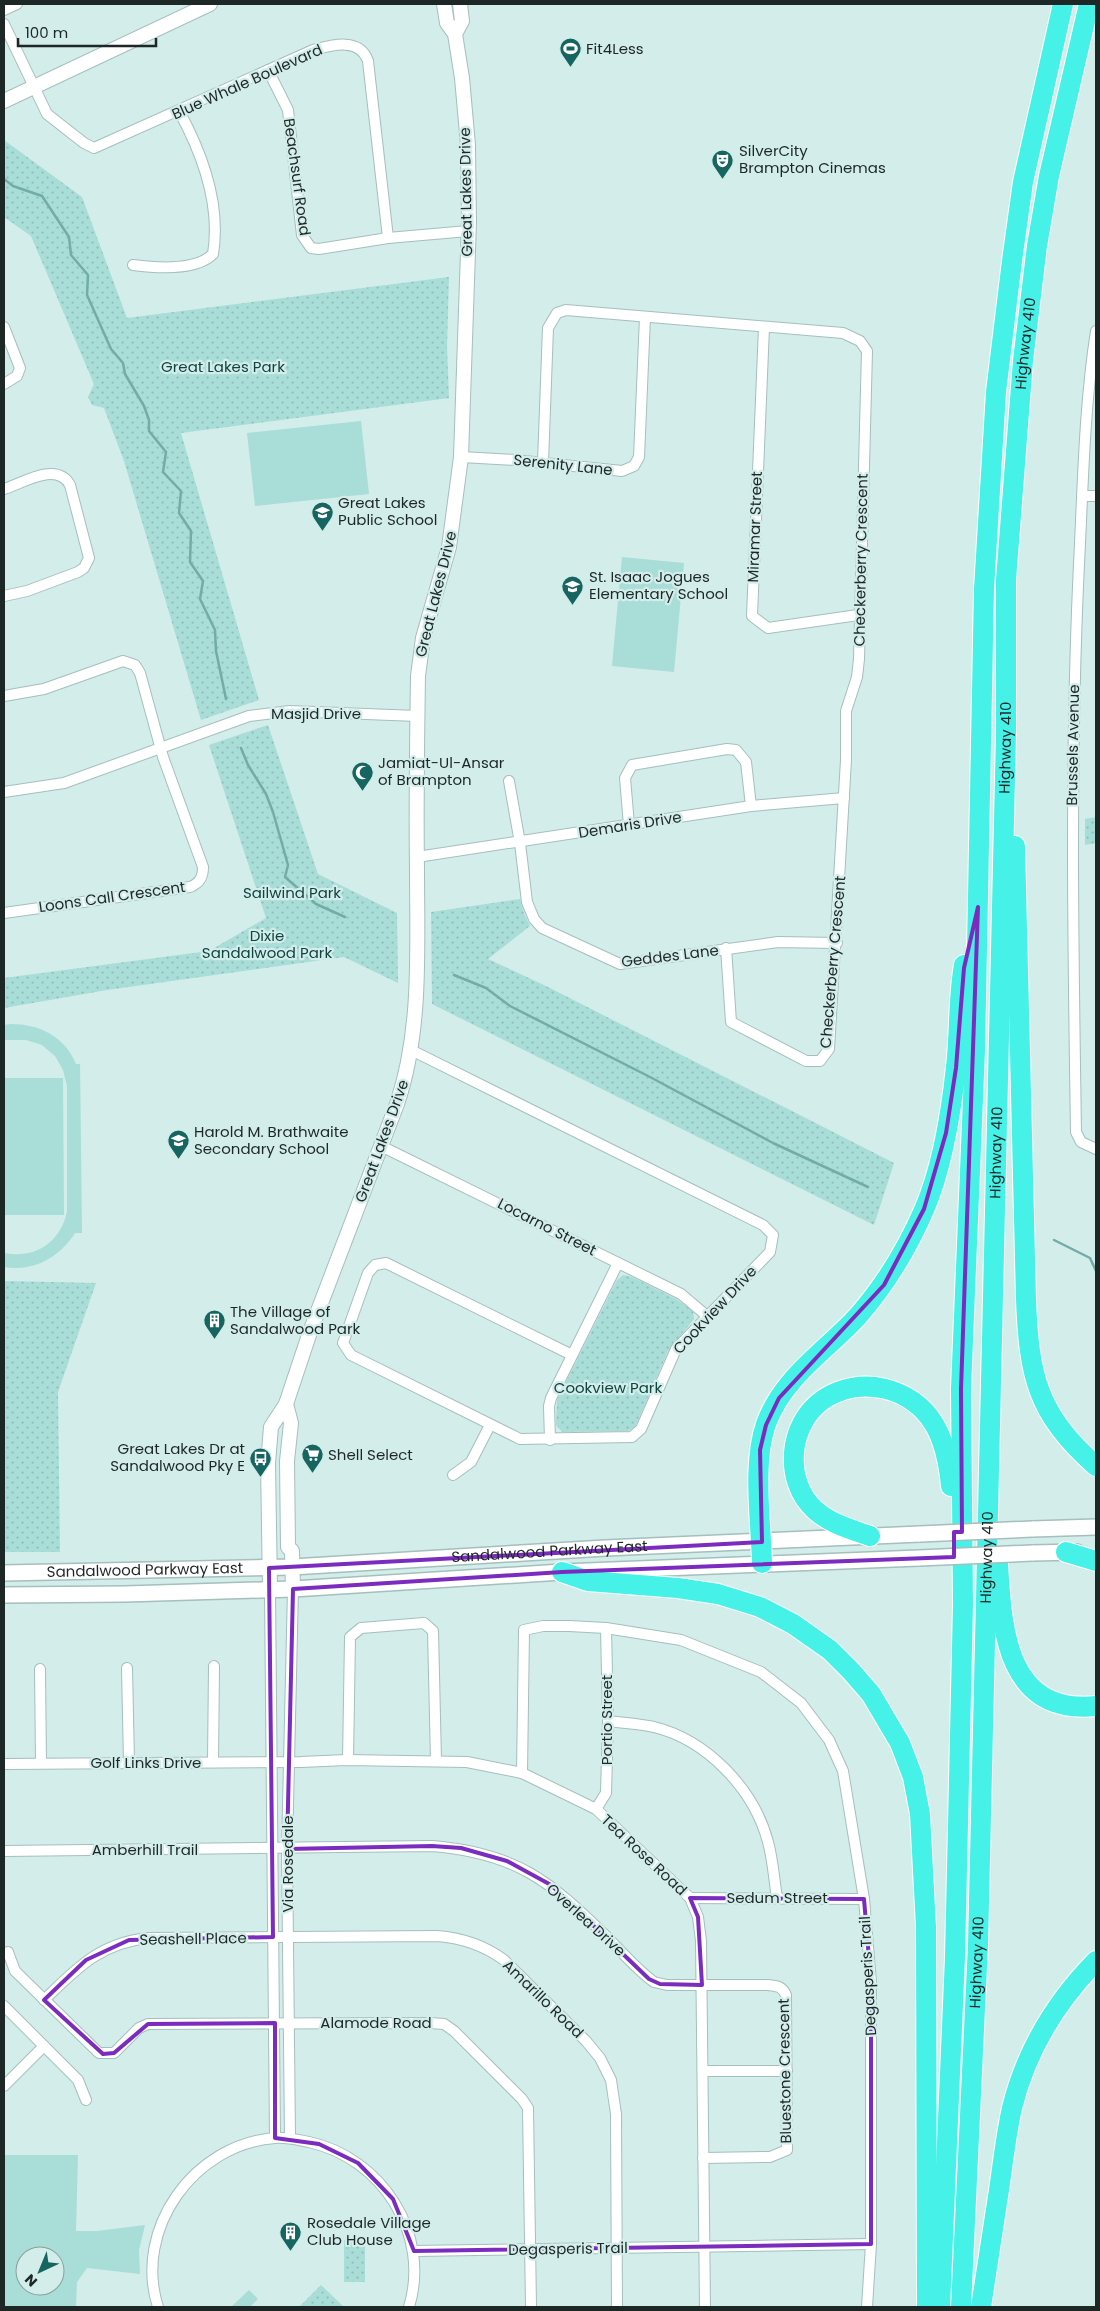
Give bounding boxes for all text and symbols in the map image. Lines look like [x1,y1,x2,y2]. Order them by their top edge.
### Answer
scale bar [18,15,155,47]
text: 100 m [25,22,68,43]
sports icon: Fit4Less [558,37,582,68]
place label: Fit4Less [586,38,644,59]
street label: Blue Whale Boulevard [168,39,325,124]
street label: Beachsurf Road [279,117,316,237]
street label: Great Lakes Drive [454,127,477,257]
place label: SilverCity Brampton Cinemas [739,140,886,178]
theatre icon: SilverCity Brampton Cinemas [711,148,735,179]
street label: Highway 410 [1010,296,1041,390]
park label: Great Lakes Park [161,356,285,377]
street label: Serenity Lane [512,449,614,480]
street label: Miramar Street [742,471,767,583]
street label: Checkerberry Crescent [848,473,873,647]
place label: Great Lakes Public School [338,492,437,530]
school or university icon: Great Lakes Public School [310,500,334,531]
street label: Great Lakes Drive [410,529,461,659]
place label: St. Isaac Jogues Elementary School [589,566,728,604]
school or university icon: St. Isaac Jogues Elementary School [561,574,585,605]
street label: Brussels Avenue [1061,684,1084,806]
street label: Highway 410 [994,702,1016,794]
street label: Masjid Drive [271,703,361,724]
place label: Jamiat-Ul-Ansar of Brampton [378,752,505,790]
mosque icon: Jamiat-Ul-Ansar of Brampton [350,760,374,791]
street label: Demaris Drive [577,806,683,843]
street label: Checkerberry Crescent [815,875,851,1049]
street label: Loons Call Crescent [37,876,187,917]
park label: Sailwind Park [243,882,341,903]
park label: Dixie Sandalwood Park [202,925,332,963]
street label: Geddes Lane [620,939,720,972]
street label: Great Lakes Drive [350,1077,414,1205]
street label: Highway 410 [984,1106,1007,1199]
place label: Harold M. Brathwaite Secondary School [194,1121,349,1159]
school or university icon: Harold M. Brathwaite Secondary School [166,1129,190,1160]
street label: Locarno Street [494,1193,600,1260]
street label: Cookview Drive [668,1261,761,1358]
place label: The Village of Sandalwood Park [230,1301,361,1339]
building icon: The Village of Sandalwood Park [202,1309,226,1340]
park label: Cookview Park [554,1377,662,1398]
place label: Great Lakes Dr at Sandalwood Pky E [110,1438,245,1476]
supermarket icon: Shell Select [300,1443,324,1474]
place label: Shell Select [328,1444,413,1465]
bus stop icon: Great Lakes Dr at Sandalwood Pky E [249,1446,273,1477]
street label: Highway 410 [975,1511,998,1604]
street label: Sandalwood Parkway East [451,1535,648,1567]
street label: Sandalwood Parkway East [47,1557,243,1582]
street label: Portio Street [596,1675,617,1765]
street label: Golf Links Drive [91,1752,201,1773]
street label: Tea Rose Road [597,1809,692,1900]
street label: Via Rosedale [277,1815,298,1913]
street label: Amberhill Trail [92,1839,198,1860]
street label: Overlea Drive [542,1878,630,1961]
street label: Sedum Street [726,1887,828,1908]
street label: Degasperis Trail [854,1916,881,2036]
street label: Highway 410 [964,1916,989,2009]
street label: Seashell Place [139,1927,247,1950]
street label: Amarillo Road [498,1955,588,2043]
street label: Bluestone Crescent [773,1998,796,2144]
street label: Alamode Road [320,2012,432,2033]
place label: Rosedale Village Club House [307,2212,431,2250]
building icon: Rosedale Village Club House [279,2220,303,2251]
street label: Degasperis Trail [508,2237,628,2260]
north arrow [15,2246,65,2296]
text: N [20,2270,42,2291]

